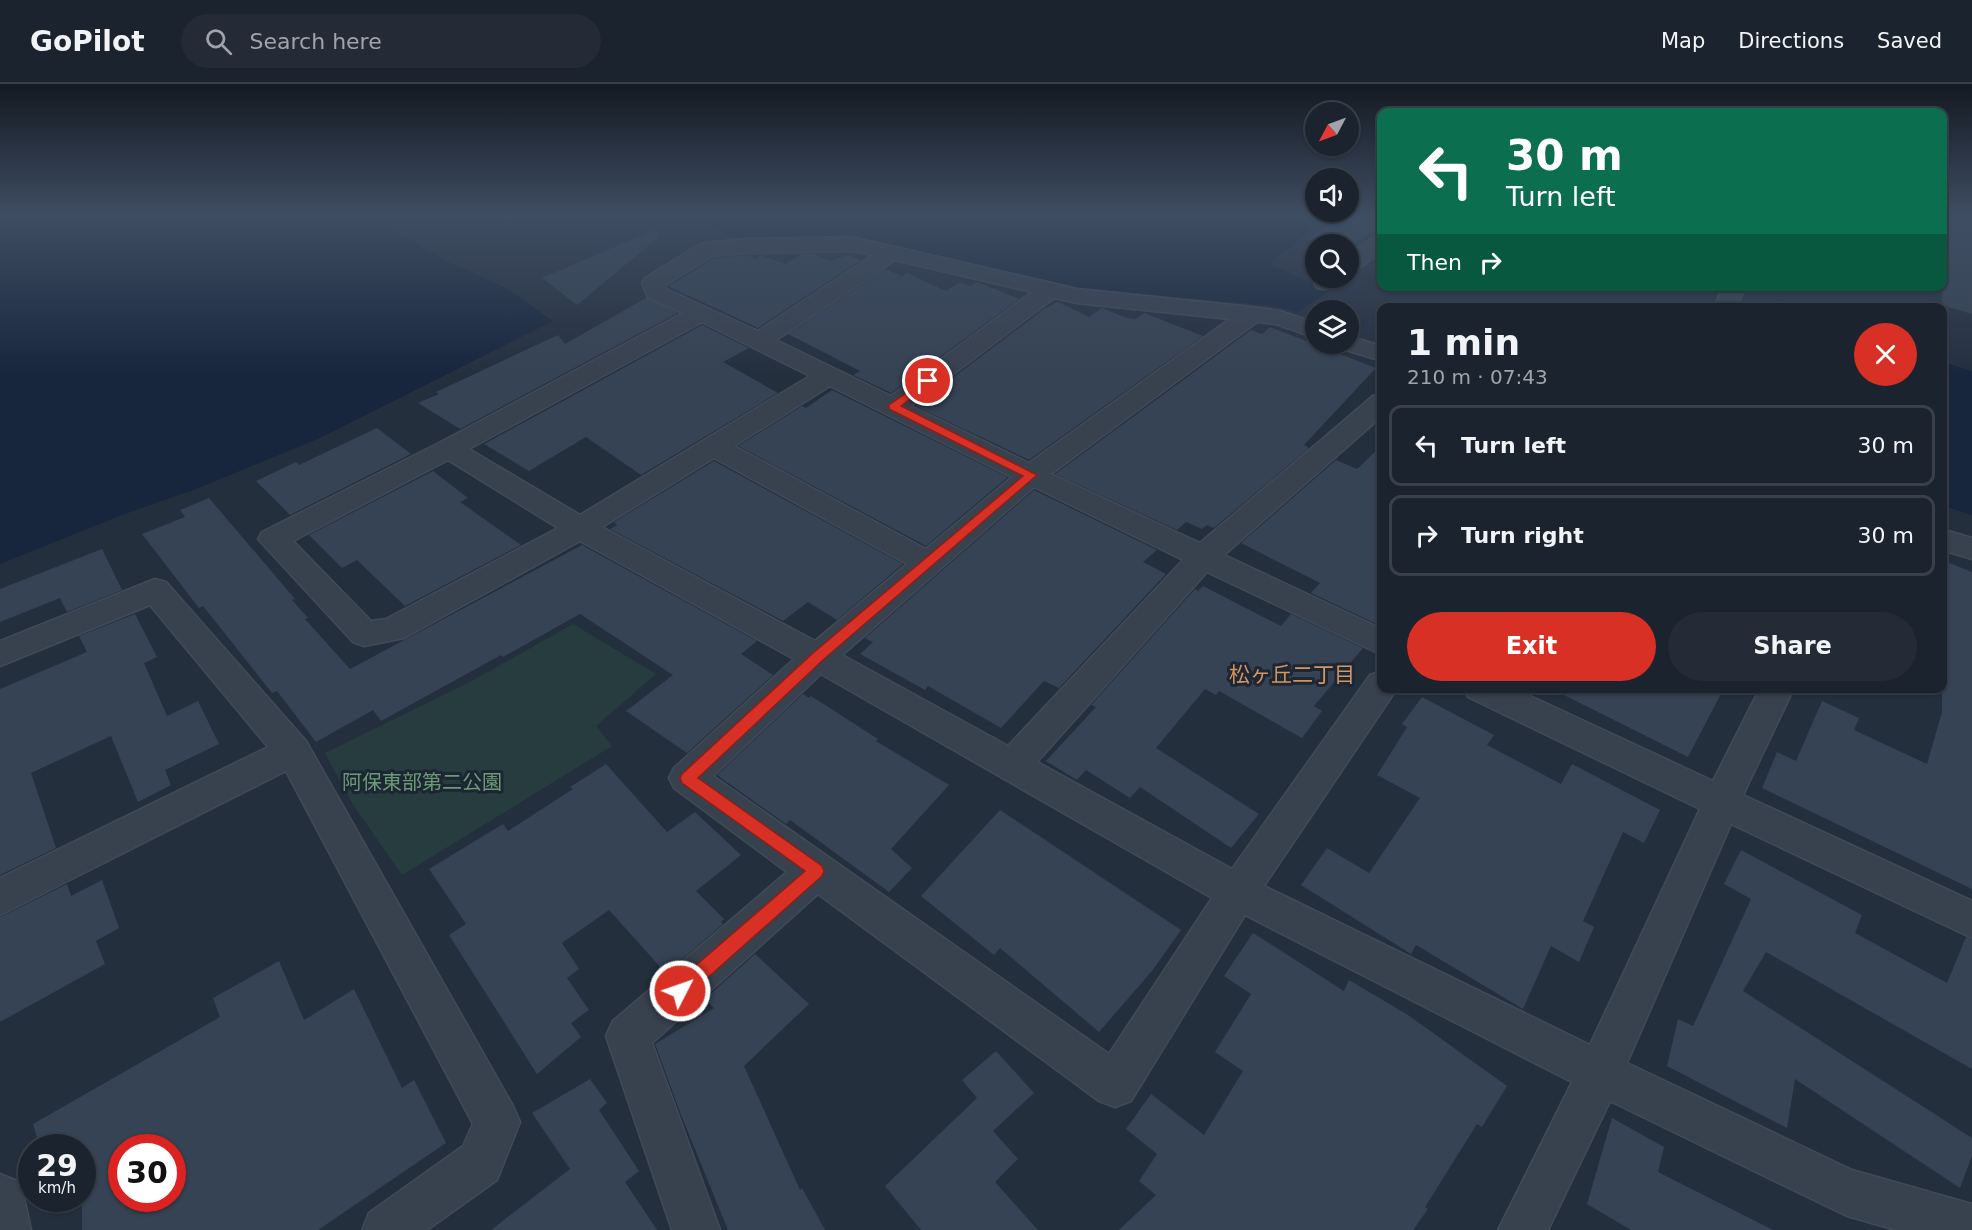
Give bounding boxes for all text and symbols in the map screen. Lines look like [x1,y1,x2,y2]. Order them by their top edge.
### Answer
search box [181,14,601,68]
text: GoPilot [30,25,145,58]
icon: search [202,25,235,58]
text: Search here [250,29,382,54]
text: Map [1661,29,1705,53]
text: Directions [1738,29,1844,53]
text: Saved [1877,29,1942,53]
north arrow [1305,102,1359,156]
map controls [1305,102,1359,354]
text: 30 m [1506,131,1623,180]
icon: left [1407,132,1485,210]
button: sound [1305,168,1359,222]
text: Turn left [1506,181,1616,212]
button: search [1305,234,1359,288]
icon: right [1474,246,1507,279]
text: Then [1407,250,1462,275]
button: layers [1305,300,1359,354]
text: 1 min [1407,322,1520,363]
button: close [1854,323,1917,386]
pin [902,355,953,406]
icon: arrive [911,364,944,397]
text: 210 m · 07:43 [1407,365,1548,389]
icon: left [1410,429,1443,462]
text: Turn left [1461,433,1566,458]
text: 30 m [1858,433,1914,458]
icon: right [1410,519,1443,552]
text: Turn right [1461,523,1584,548]
text: 30 m [1858,523,1914,548]
button: Exit [1407,612,1656,681]
button: Share [1668,612,1917,681]
district label: 松ヶ丘二丁目 [1229,663,1355,687]
park label: 阿保東部第二公園 [342,770,502,794]
position arrow [648,959,712,1023]
speed limit sign: 30 [108,1134,186,1212]
text: 29 [36,1148,78,1183]
text: km/h [38,1179,76,1197]

